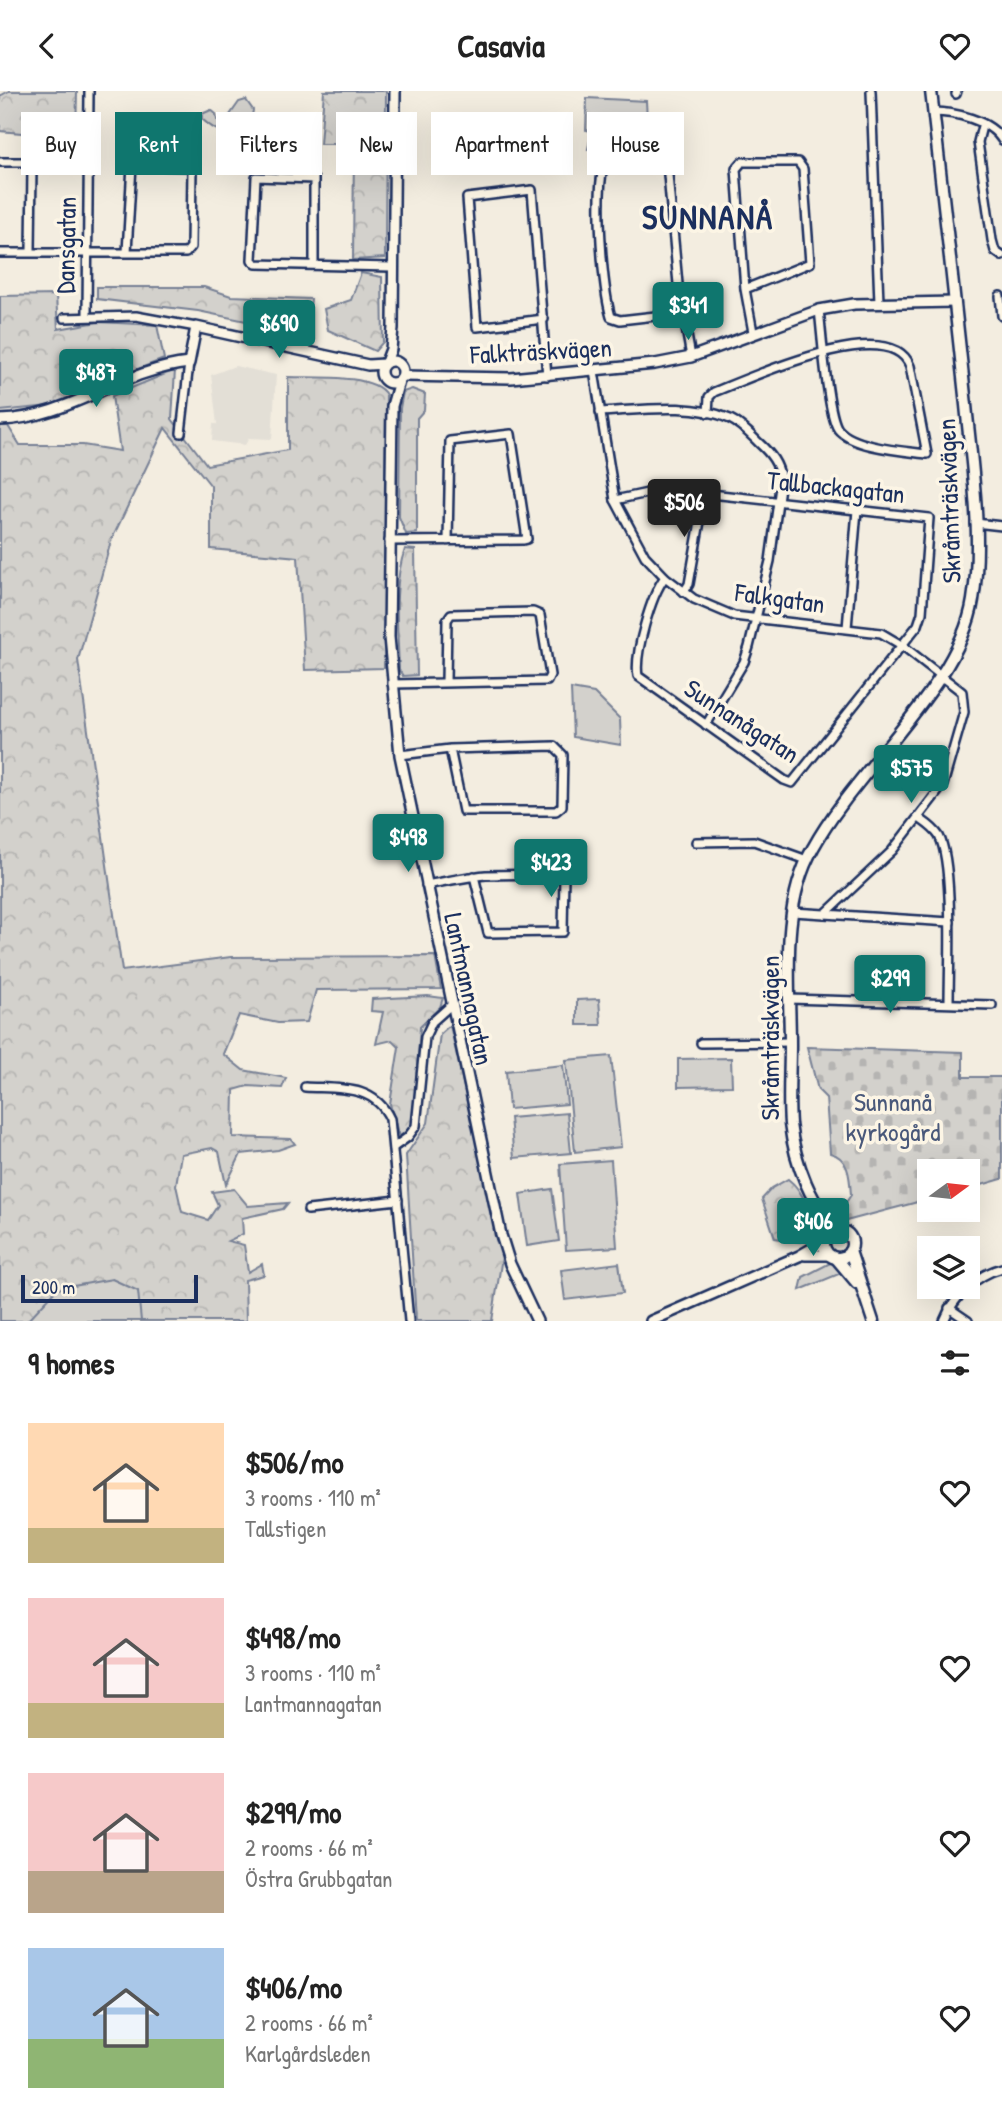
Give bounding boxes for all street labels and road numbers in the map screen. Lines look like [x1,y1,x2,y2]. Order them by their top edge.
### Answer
street label: Dansgatan [47,196,84,294]
street label: Falkträskvägen [468,329,613,372]
street label: Skråmträskvägen [928,418,969,584]
street label: Tallbackagatan [765,462,907,511]
street label: Falkgatan [732,574,827,621]
street label: Sunnanågatan [678,670,807,771]
street label: Lantmannagatan [436,910,503,1068]
street label: Skråmträskvägen [752,956,787,1120]

